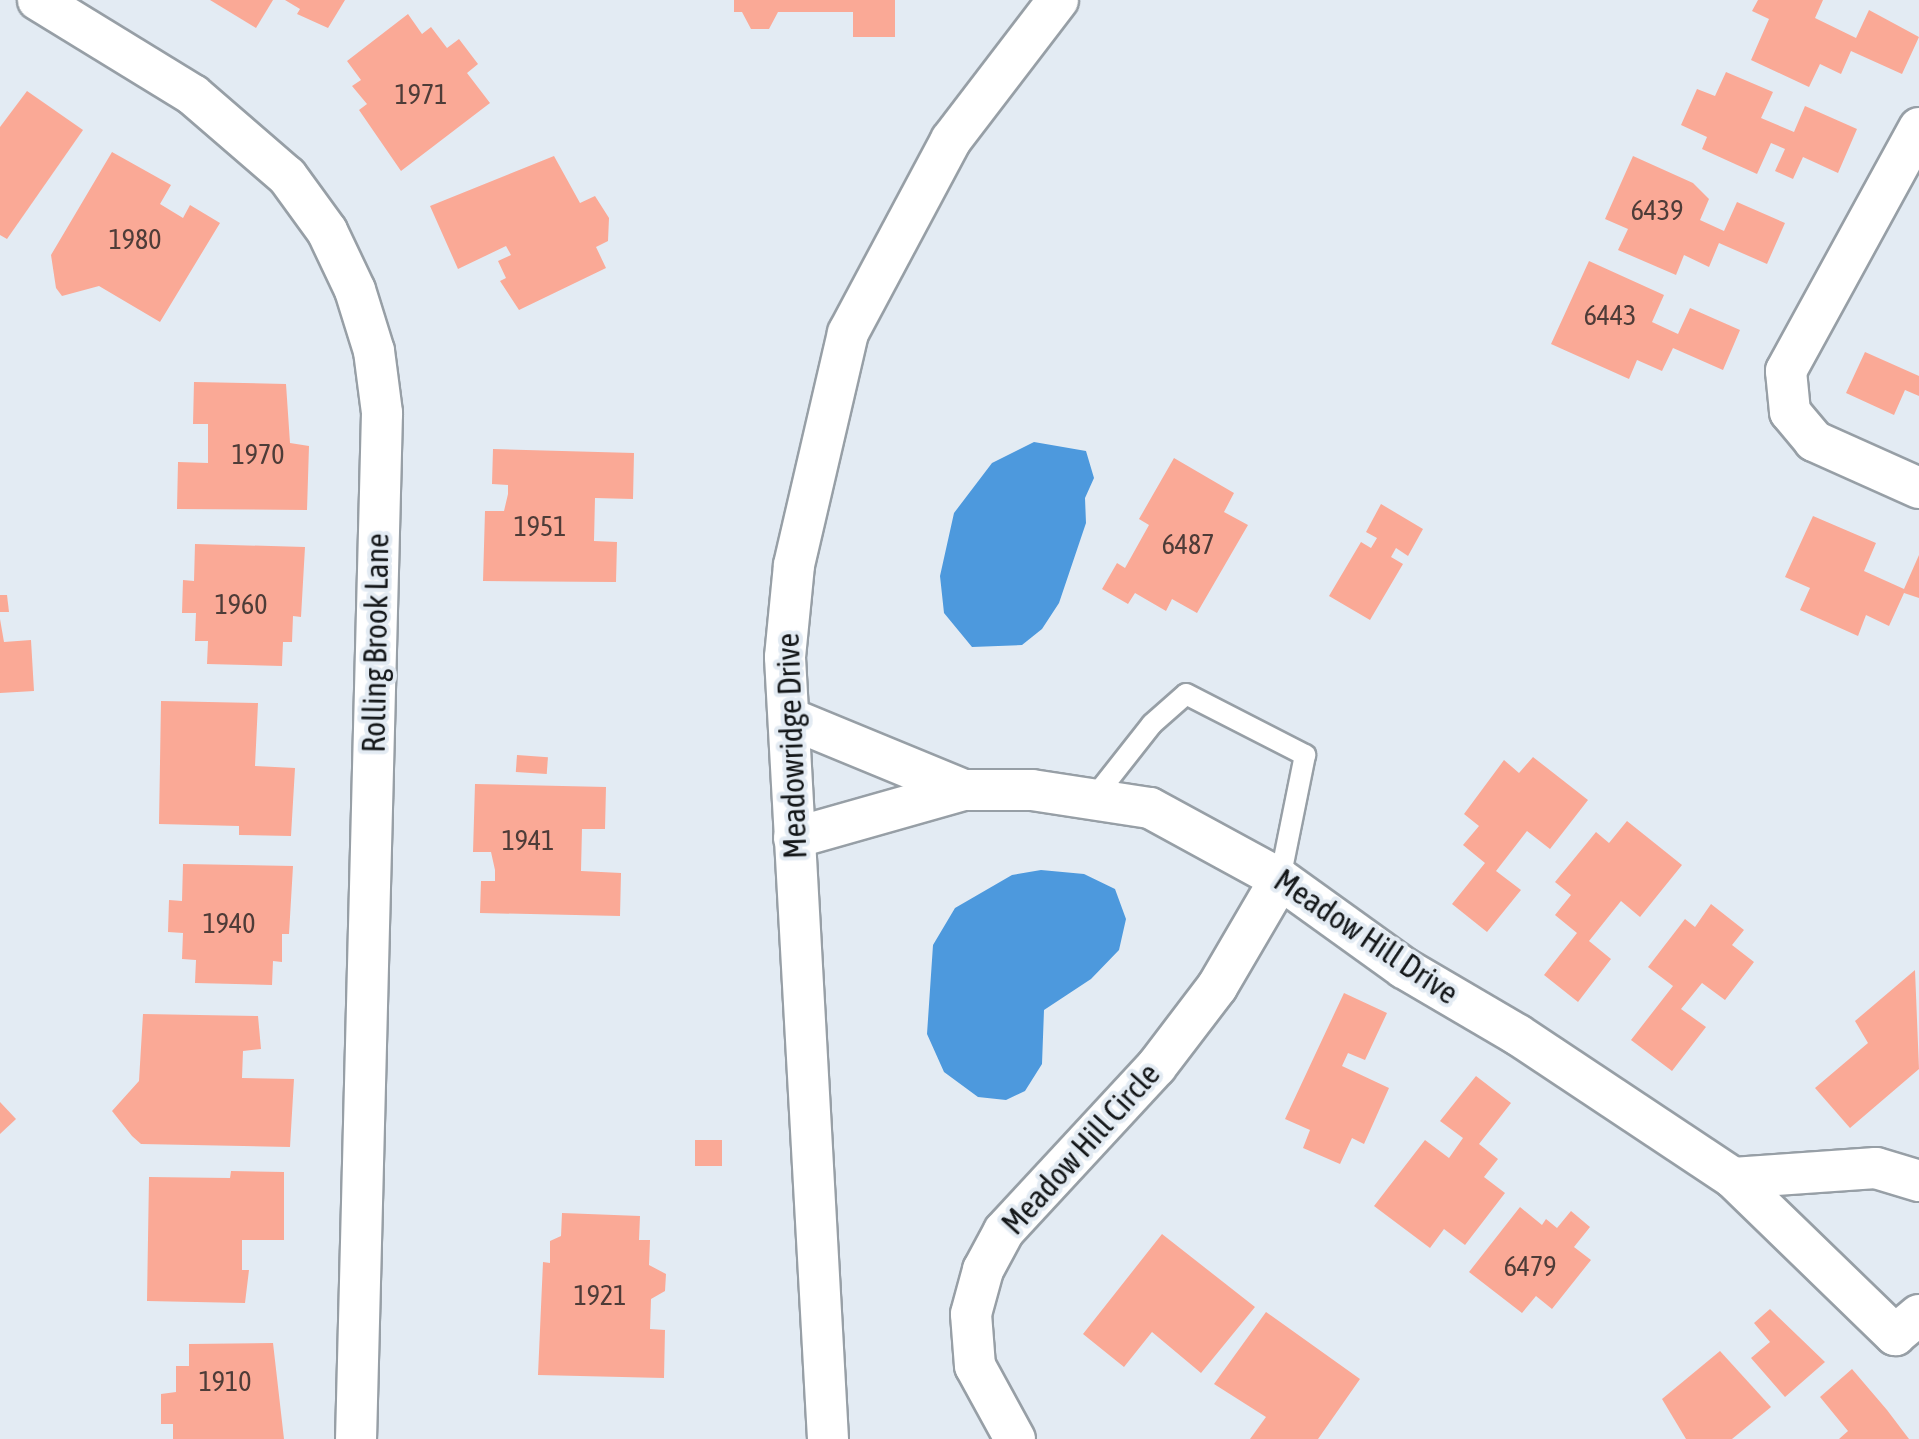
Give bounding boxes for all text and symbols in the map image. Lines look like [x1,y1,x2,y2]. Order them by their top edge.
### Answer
house number: 1971 [395,77,447,111]
house number: 6439 [1631,193,1683,227]
house number: 1980 [109,222,161,256]
house number: 6443 [1584,298,1636,332]
house number: 1970 [232,437,284,471]
house number: 1951 [514,509,566,543]
house number: 6487 [1162,527,1214,561]
street label: Rolling Brook Lane [355,533,397,753]
house number: 1960 [215,587,267,621]
street label: Meadowridge Drive [769,632,815,860]
house number: 1941 [502,823,554,857]
street label: Meadow Hill Drive [1267,861,1465,1013]
house number: 1940 [203,906,255,940]
street label: Meadow Hill Circle [994,1055,1168,1243]
house number: 6479 [1504,1249,1556,1283]
house number: 1921 [574,1278,626,1312]
house number: 1910 [199,1364,251,1398]

